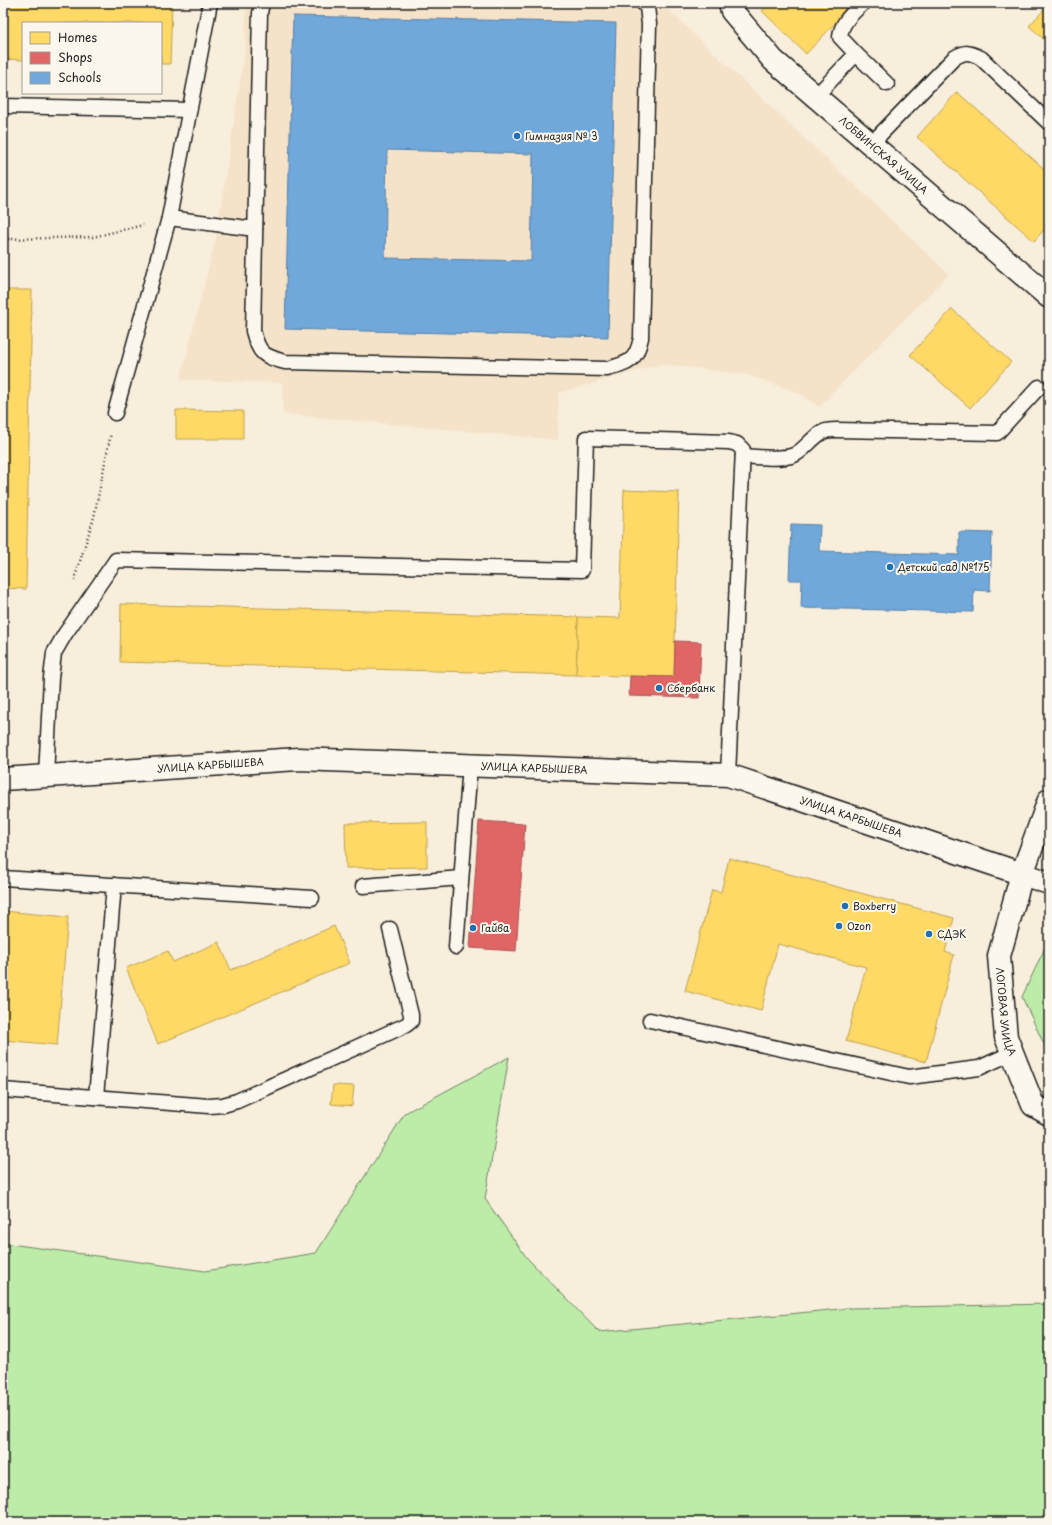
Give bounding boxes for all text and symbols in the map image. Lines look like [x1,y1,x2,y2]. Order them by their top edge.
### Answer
legend [22,22,162,94]
text: Homes [58,28,97,46]
text: Shops [58,48,93,66]
text: Schools [58,68,102,86]
street label: ЛОБВИНСКАЯ УЛИЦА [836,112,932,197]
place label: Гимназия № 3 [525,128,598,143]
marker: Гимназия № 3 [512,131,522,141]
place label: Детский сад №175 [897,559,990,574]
marker: Детский сад №175 [885,562,895,572]
place label: Сбербанк [667,680,715,695]
marker: Сбербанк [654,683,664,693]
street label: УЛИЦА КАРБЫШЕВА [157,753,264,776]
street label: УЛИЦА КАРБЫШЕВА [481,758,588,777]
street label: УЛИЦА КАРБЫШЕВА [798,792,904,840]
place label: Boxberry [853,898,896,913]
marker: Boxberry [840,901,850,911]
place label: Ozon [847,918,871,933]
place label: Гайва [481,920,510,935]
marker: Ozon [834,921,844,931]
marker: Гайва [468,923,478,933]
place label: СДЭК [937,926,966,941]
marker: СДЭК [924,929,934,939]
street label: ЛОГОВАЯ УЛИЦА [993,967,1021,1058]

